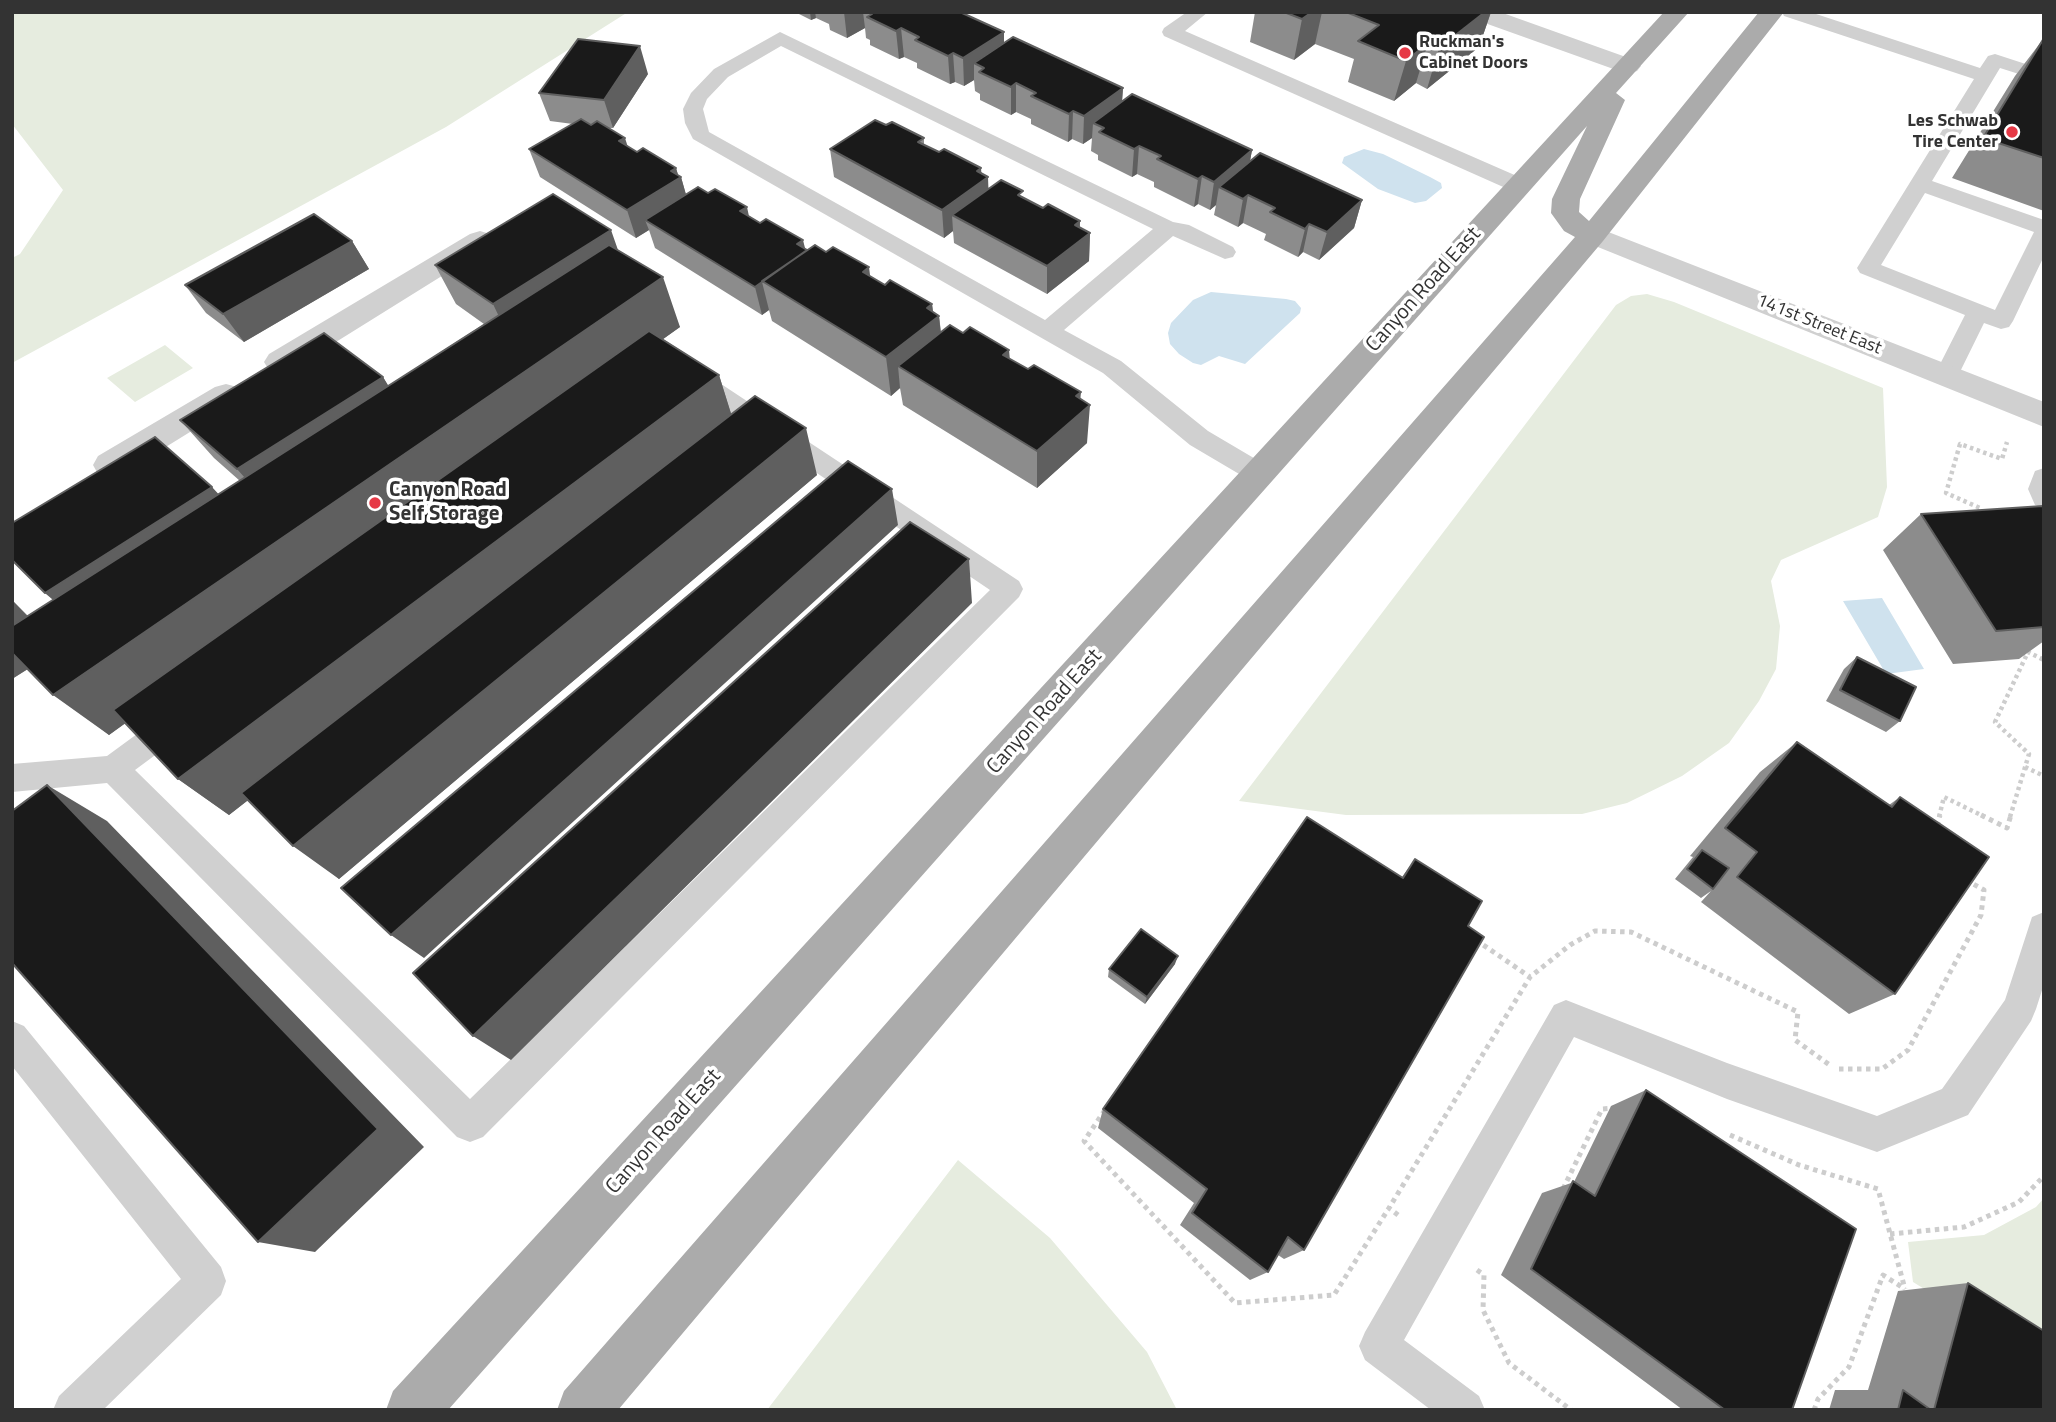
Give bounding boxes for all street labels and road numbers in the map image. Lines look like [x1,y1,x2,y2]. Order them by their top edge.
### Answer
street label: Canyon Road East [1361,222,1487,358]
street label: 141st Street East [1753,290,1885,360]
street label: Canyon Road East [982,644,1108,780]
street label: Canyon Road East [601,1064,727,1200]

